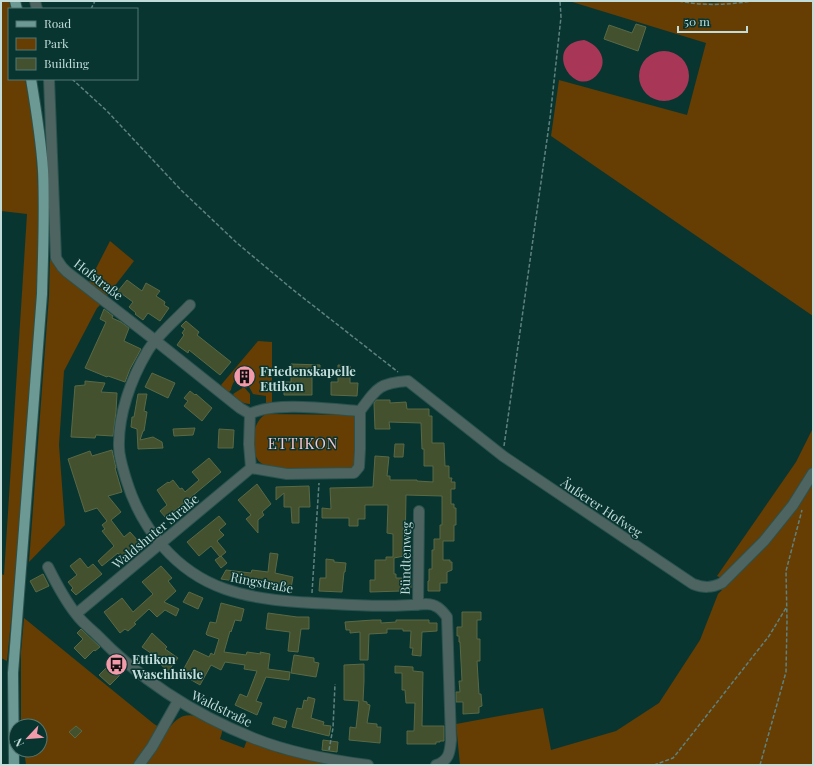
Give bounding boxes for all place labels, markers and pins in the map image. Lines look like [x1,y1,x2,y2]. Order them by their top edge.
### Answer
place label: Friedenskapelle Ettikon [260,362,356,394]
building icon: Friedenskapelle Ettikon [232,364,258,390]
place label: Ettikon Waschhüsle [131,650,203,682]
bus stop icon: Ettikon Waschhüsle [104,652,130,678]

